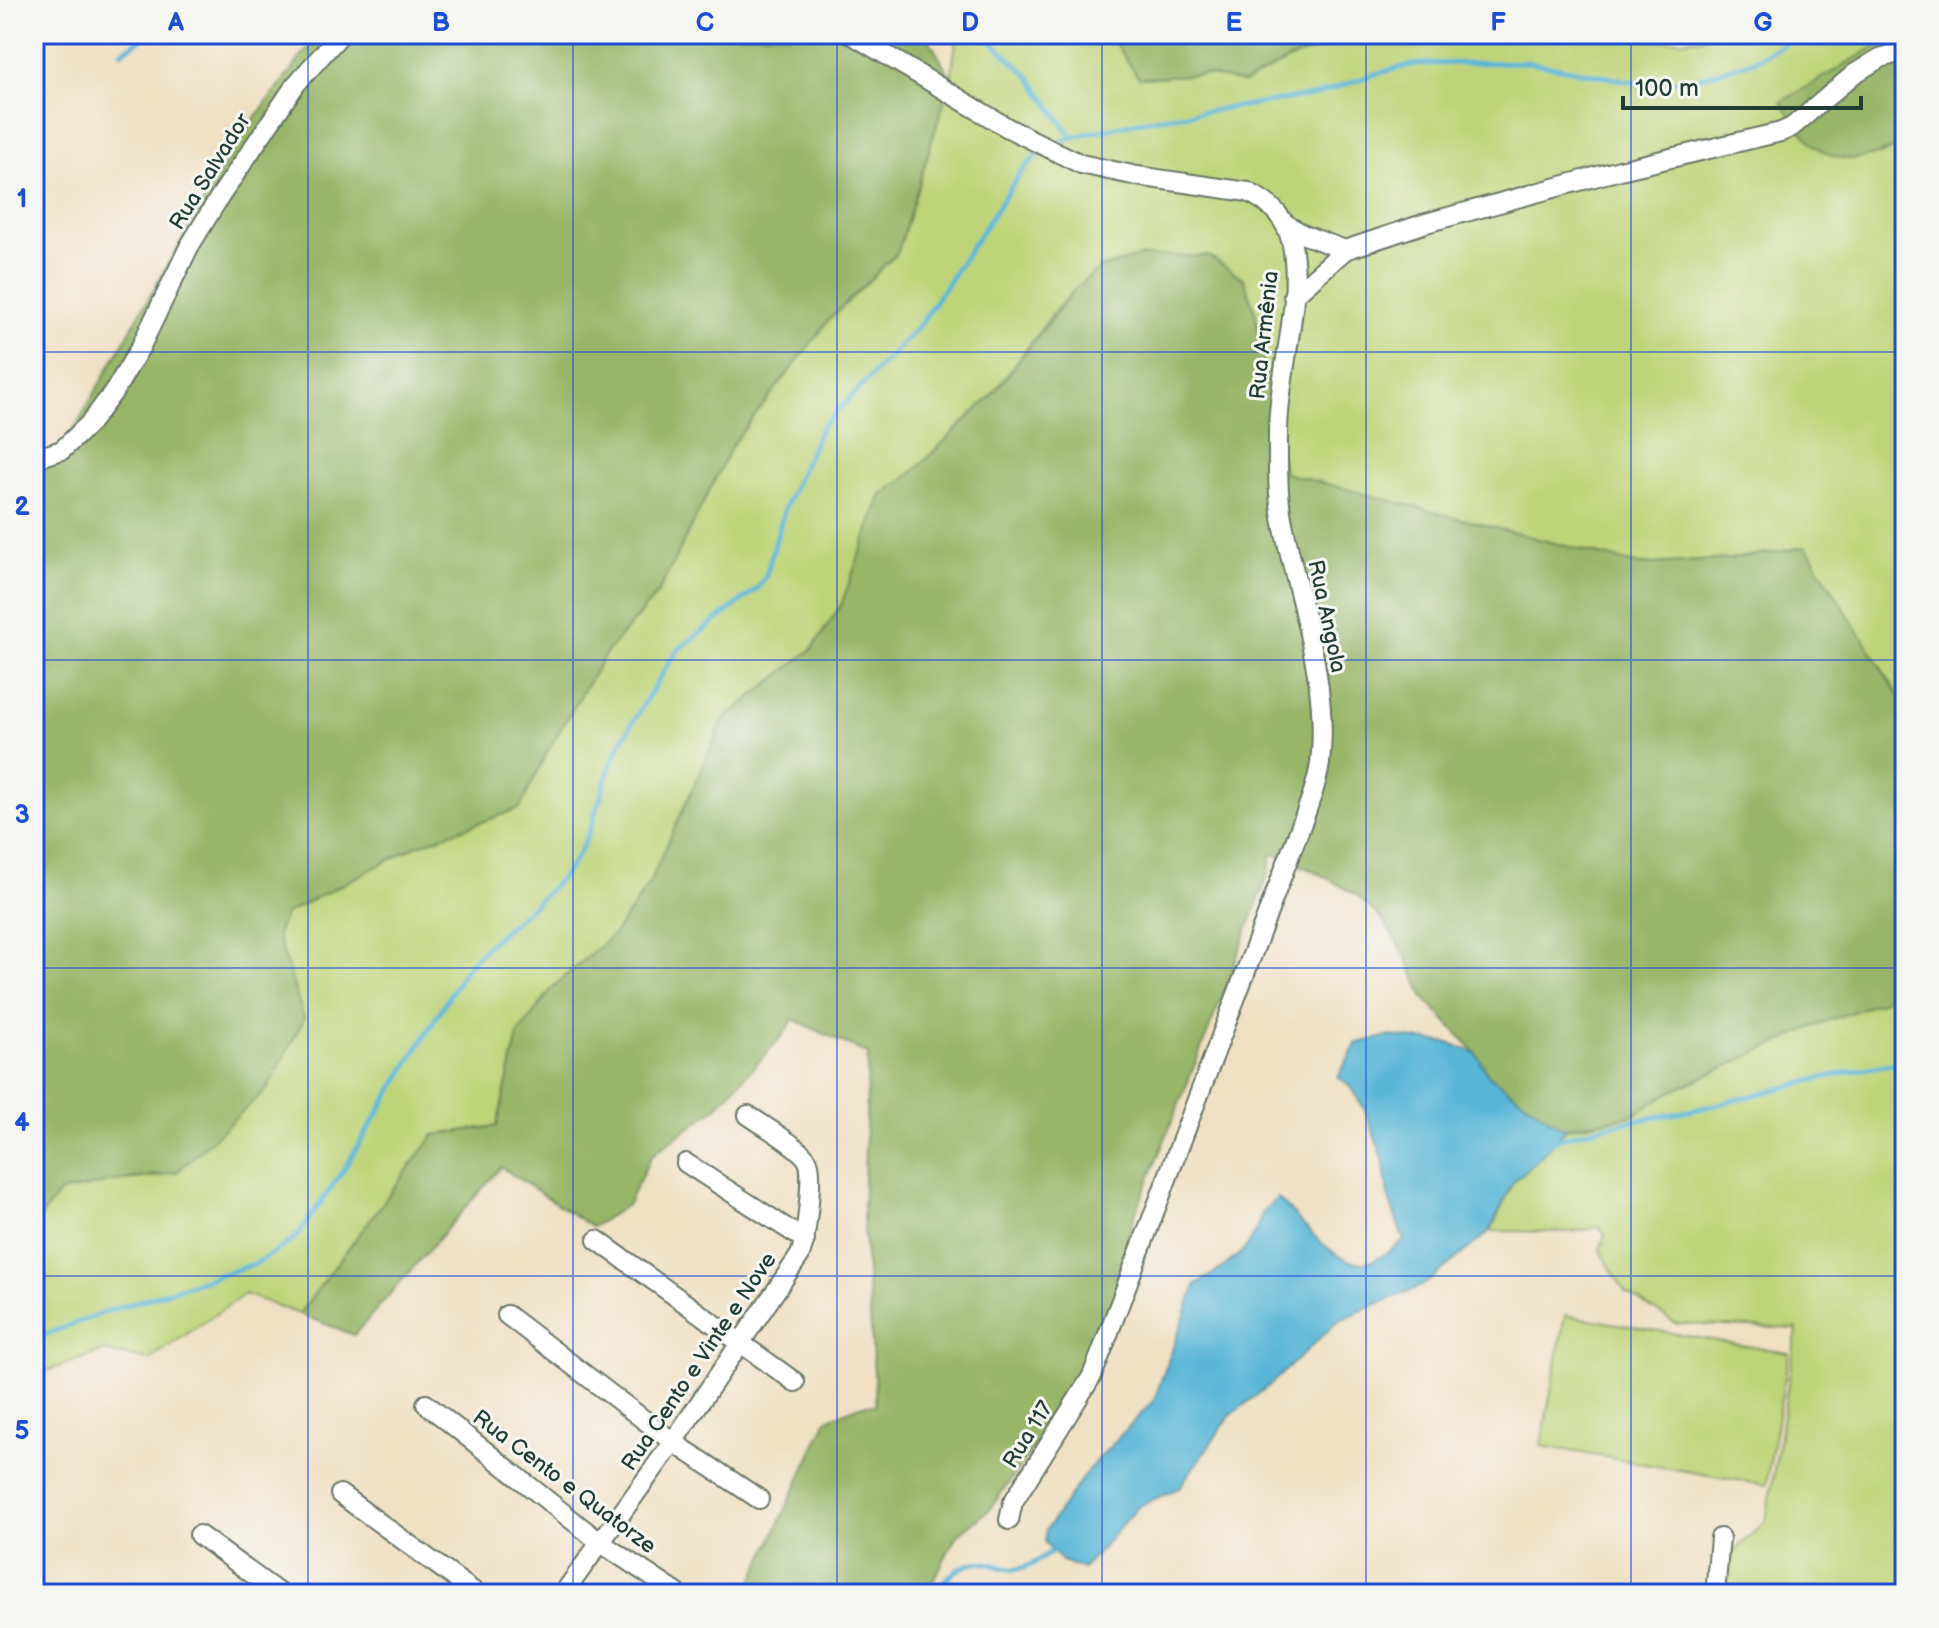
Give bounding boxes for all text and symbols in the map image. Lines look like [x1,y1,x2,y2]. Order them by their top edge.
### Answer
text: A [167,8,184,39]
text: B [432,8,450,39]
text: C [696,8,714,39]
text: D [961,8,979,39]
text: E [1226,8,1243,39]
text: F [1490,8,1506,39]
text: G [1753,8,1773,39]
scale bar [1623,60,1861,110]
text: 100 m [1635,74,1699,103]
street label: Rua Salvador [164,108,257,235]
text: 1 [17,184,27,215]
street label: Rua Armênia [1244,270,1285,401]
text: 2 [14,492,30,523]
street label: Rua Angola [1301,557,1352,675]
text: 3 [14,800,30,831]
text: 4 [14,1108,30,1139]
street label: Rua Cento e Vinte e Nove [616,1247,782,1476]
street label: Rua 117 [997,1396,1059,1473]
street label: Rua Cento e Quatorze [467,1404,661,1560]
text: 5 [14,1416,30,1447]

